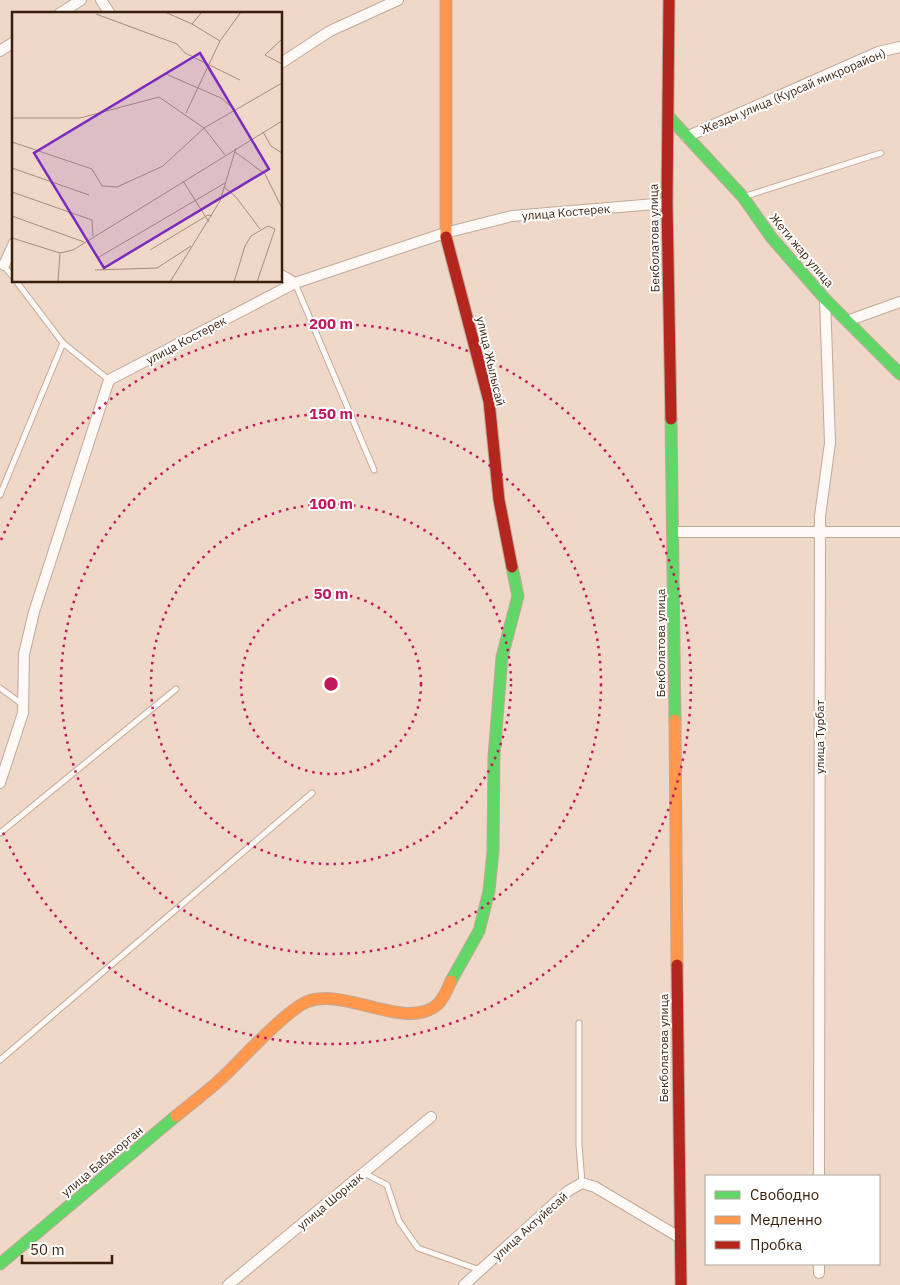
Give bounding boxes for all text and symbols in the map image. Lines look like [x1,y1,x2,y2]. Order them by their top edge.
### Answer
inset map [12,12,282,282]
street label: Жезды улица (Курсай микрорайон) [698,45,888,137]
street label: Бекболатова улица [646,183,662,292]
street label: улица Костерек [521,201,611,223]
street label: Жети жар улица [767,210,838,291]
street label: улица Костерек [143,312,229,367]
text: 200 m [309,314,353,333]
street label: улица Жылысай [473,315,509,407]
text: 150 m [309,404,353,423]
text: 100 m [309,494,353,513]
text: 50 m [314,584,348,603]
street label: Бекболатова улица [653,588,668,697]
centre of rings [322,675,340,693]
street label: улица Турбат [812,700,827,774]
street label: Бекболатова улица [656,993,671,1102]
street label: улица Бабакорган [58,1122,146,1200]
street label: улица Шорнак [294,1169,366,1233]
legend [705,1175,880,1265]
text: Свободно [750,1185,819,1204]
street label: улица Актуйесай [490,1189,570,1263]
text: Медленно [750,1210,822,1229]
scale bar [22,1232,112,1264]
text: Пробка [750,1235,802,1254]
text: 50 m [30,1240,65,1259]

